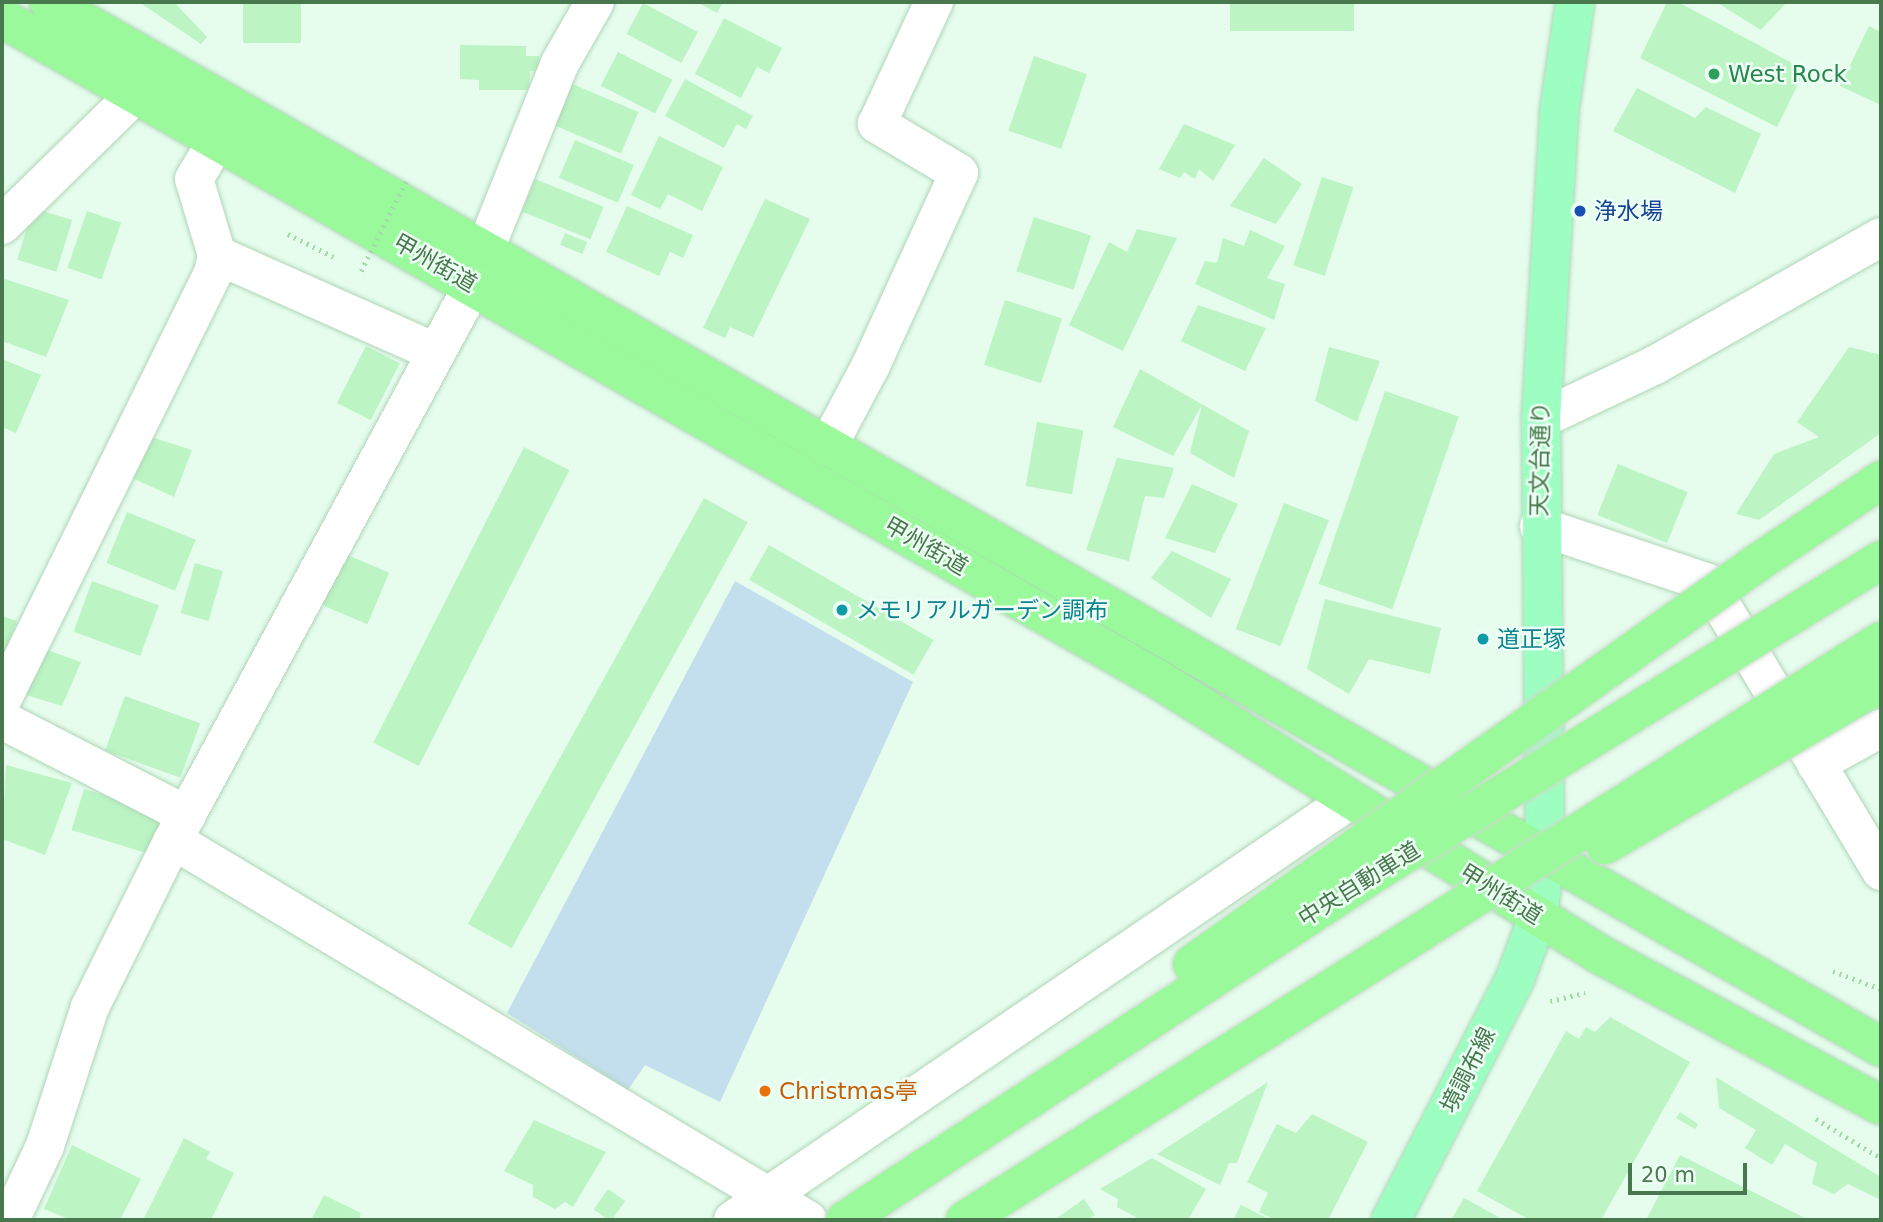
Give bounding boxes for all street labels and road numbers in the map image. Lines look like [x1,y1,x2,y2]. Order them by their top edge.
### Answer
street label: 甲州街道 [388,228,482,298]
street label: 天文台通り [1525,401,1555,517]
street label: 甲州街道 [879,511,973,581]
street label: 中央自動車道 [1293,836,1425,932]
street label: 甲州街道 [1455,858,1547,930]
street label: 境調布線 [1435,1023,1501,1117]

